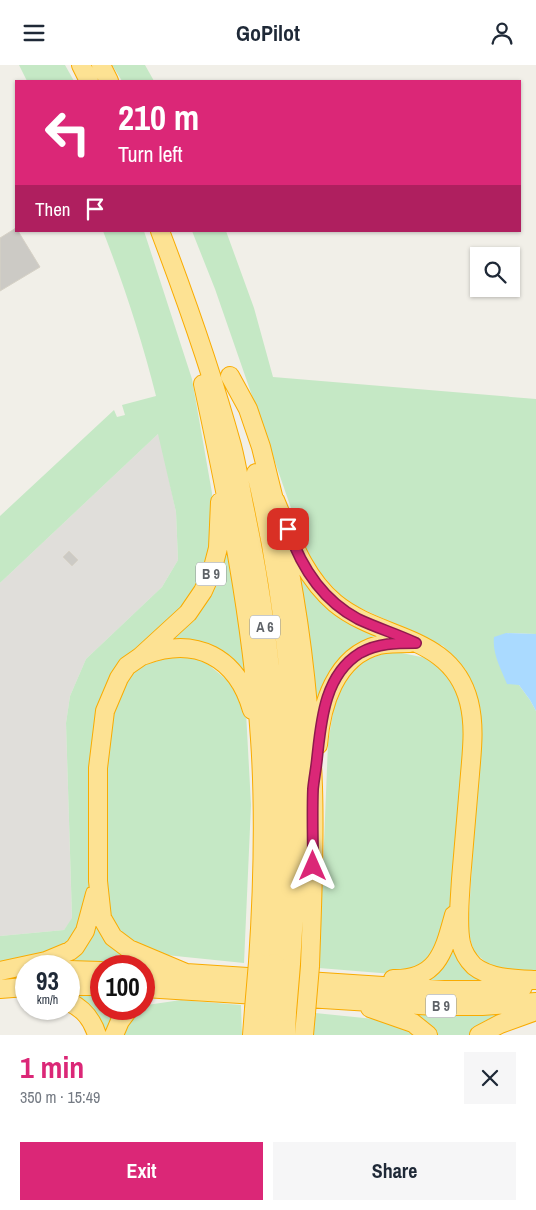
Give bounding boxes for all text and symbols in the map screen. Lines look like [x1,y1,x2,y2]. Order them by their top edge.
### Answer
text: GoPilot [236,18,300,48]
icon: menu [20,19,48,47]
icon: person [488,19,516,47]
text: 210 m [118,94,199,141]
icon: left [35,100,100,165]
text: Turn left [118,139,183,169]
icon: arrive [81,195,109,223]
text: Then [35,196,71,222]
map controls [470,247,520,297]
button: search [470,247,520,297]
pin [267,508,309,550]
icon: arrive [274,515,302,543]
road number: B 9 [196,563,226,585]
road number: A 6 [250,615,280,639]
position arrow [286,839,338,891]
speed limit sign: 100 [90,955,155,1020]
text: 93 [36,964,59,998]
text: km/h [37,992,58,1008]
road number: B 9 [426,994,456,1017]
text: 1 min [20,1047,84,1087]
button: close [464,1052,516,1104]
text: 350 m · 15:49 [20,1086,100,1108]
button: Exit [20,1142,263,1200]
button: Share [273,1142,516,1200]

